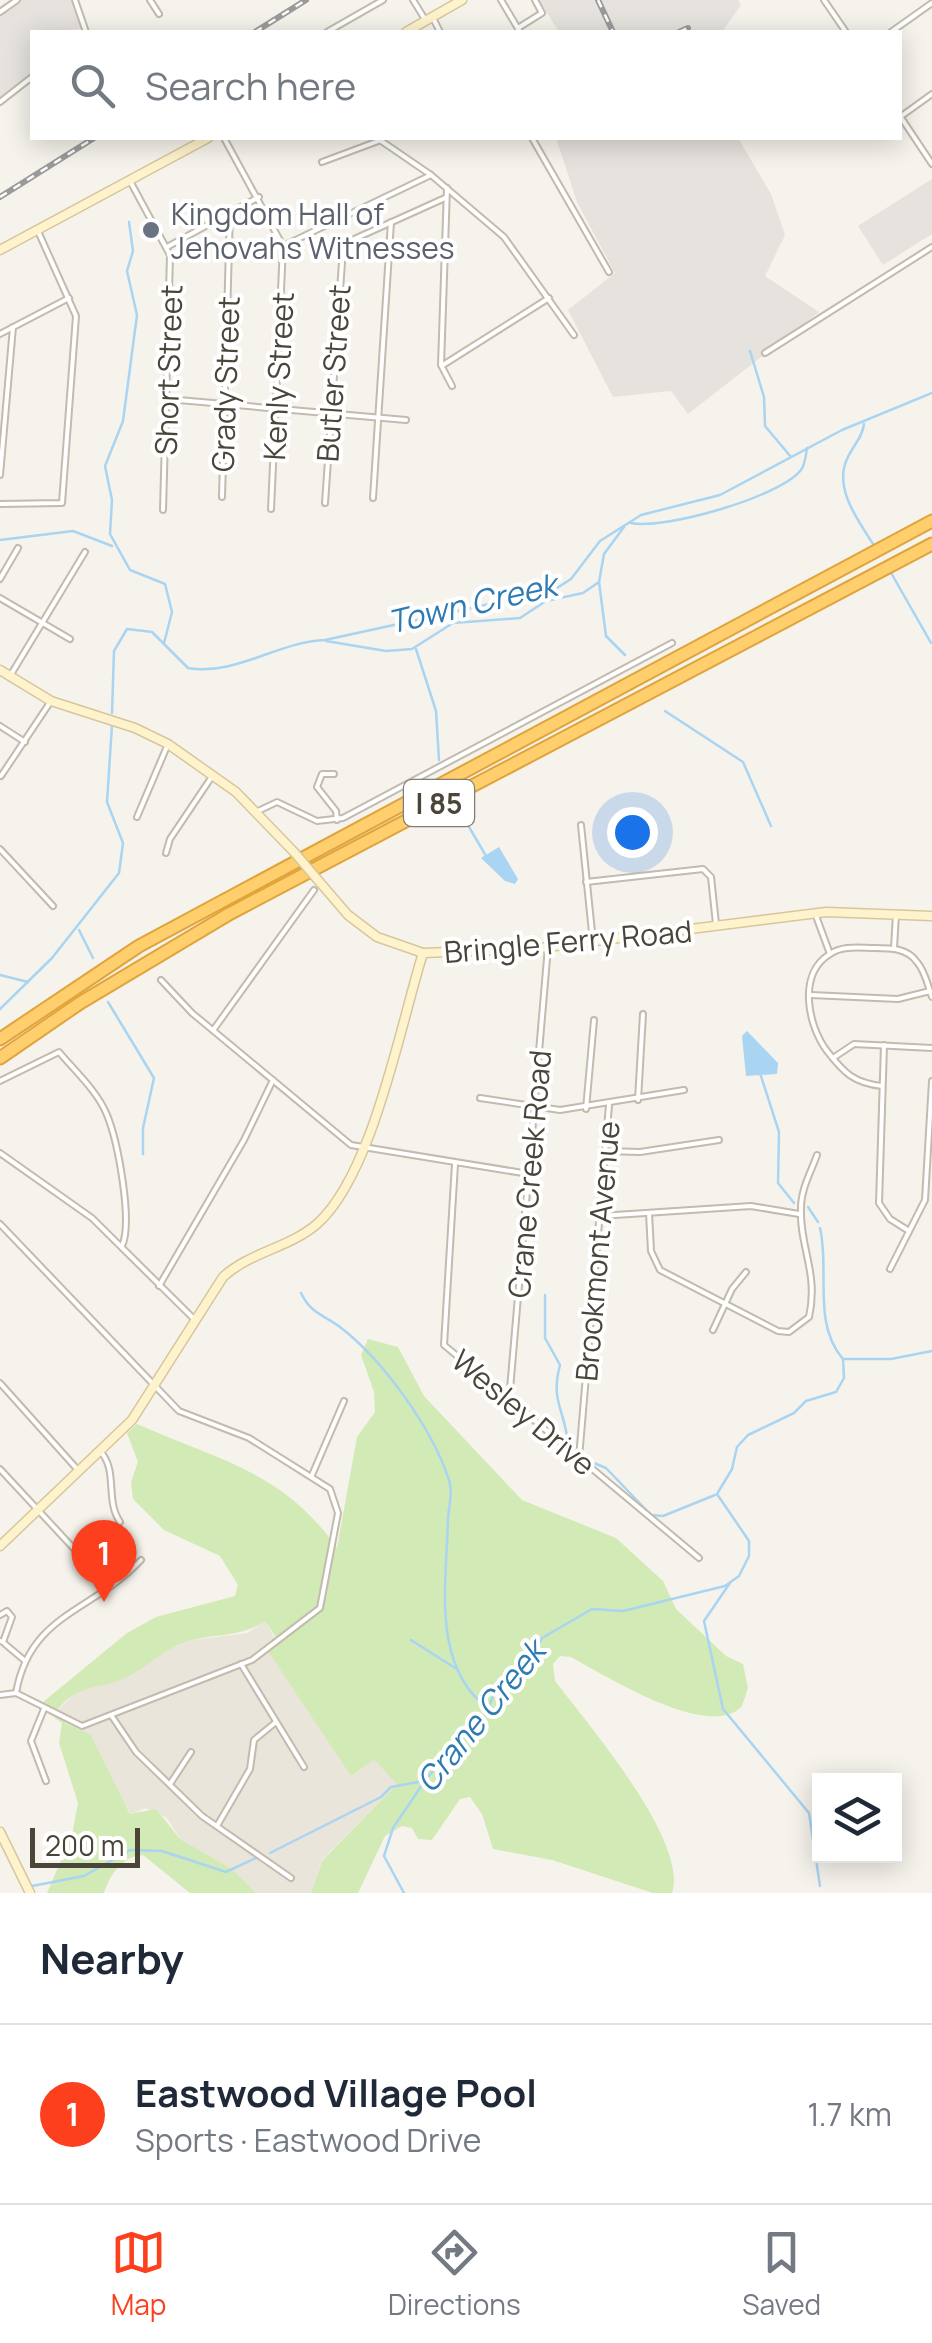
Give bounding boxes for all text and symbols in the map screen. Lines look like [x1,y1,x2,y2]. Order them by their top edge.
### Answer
search box [30,30,902,140]
icon: search [65,58,120,113]
text: Search here [145,59,356,111]
place label: Kingdom Hall of Jehovahs Witnesses [171,193,455,268]
marker: Kingdom Hall of Jehovahs Witnesses [140,219,162,241]
street label: Butler Street [306,283,360,463]
street label: Short Street [145,284,191,456]
street label: Kenly Street [253,291,303,461]
street label: Grady Street [201,295,249,473]
water label: Town Creek [383,561,565,644]
road number: I 85 [404,780,474,826]
your location [607,807,658,858]
street label: Bringle Ferry Road [442,910,694,972]
street label: Crane Creek Road [498,1048,560,1300]
street label: Brookmont Avenue [565,1119,629,1383]
street label: Wesley Drive [444,1340,604,1484]
pin: 1 [72,1520,136,1602]
water label: Crane Creek [405,1628,557,1801]
map controls [812,1773,902,1863]
button: layers [812,1773,902,1863]
scale bar [30,1823,140,1868]
text: 200 m [45,1826,124,1864]
text: Nearby [40,1929,184,1987]
text: Eastwood Village Pool [135,2066,537,2118]
text: 1 [65,2092,80,2136]
text: 1.7 km [807,2092,892,2136]
text: Sports · Eastwood Drive [135,2118,481,2162]
tab: Map [111,2225,166,2323]
tab: Directions [388,2225,521,2323]
tab: Saved [742,2225,821,2323]

